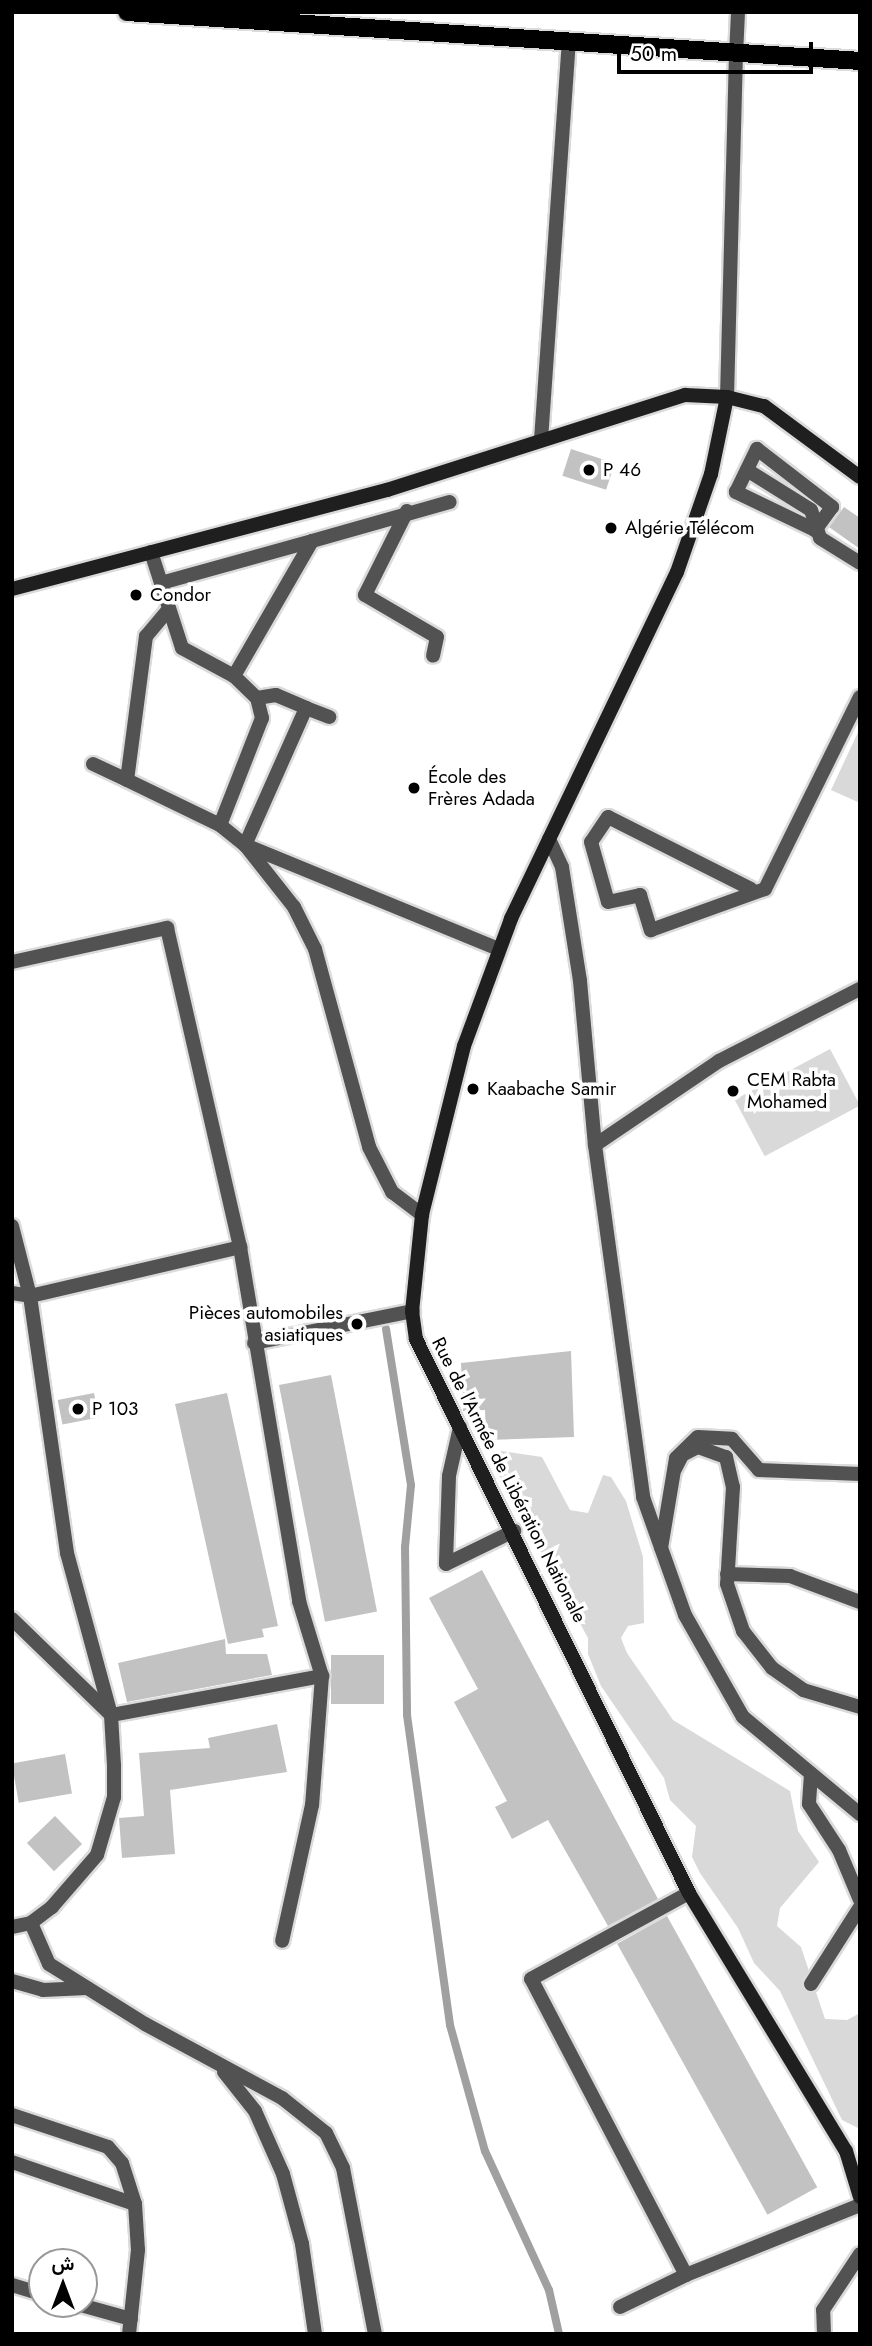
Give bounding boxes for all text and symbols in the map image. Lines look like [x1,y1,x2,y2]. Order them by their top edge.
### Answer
scale bar [620,28,816,72]
text: 50 m [630,39,677,69]
place label: P 46 [603,459,641,481]
marker: P 46 [581,462,597,478]
place label: Algérie Télécom [625,517,755,539]
marker: Algérie Télécom [603,520,619,536]
place label: Condor [150,584,211,606]
marker: Condor [128,587,144,603]
place label: École des Frères Adada [428,766,535,810]
marker: École des Frères Adada [406,780,422,796]
place label: CEM Rabta Mohamed [747,1069,836,1113]
place label: Kaabache Samir [487,1078,616,1100]
marker: Kaabache Samir [465,1081,481,1097]
marker: CEM Rabta Mohamed [725,1083,741,1099]
place label: Pièces automobiles asiatiques [189,1302,343,1346]
marker: Pièces automobiles asiatiques [349,1316,365,1332]
street label: Rue de l'Armée de Libération Nationale [427,1334,591,1626]
place label: P 103 [92,1398,138,1420]
marker: P 103 [70,1401,86,1417]
north arrow [28,2248,98,2318]
text: ش [52,2250,74,2277]

